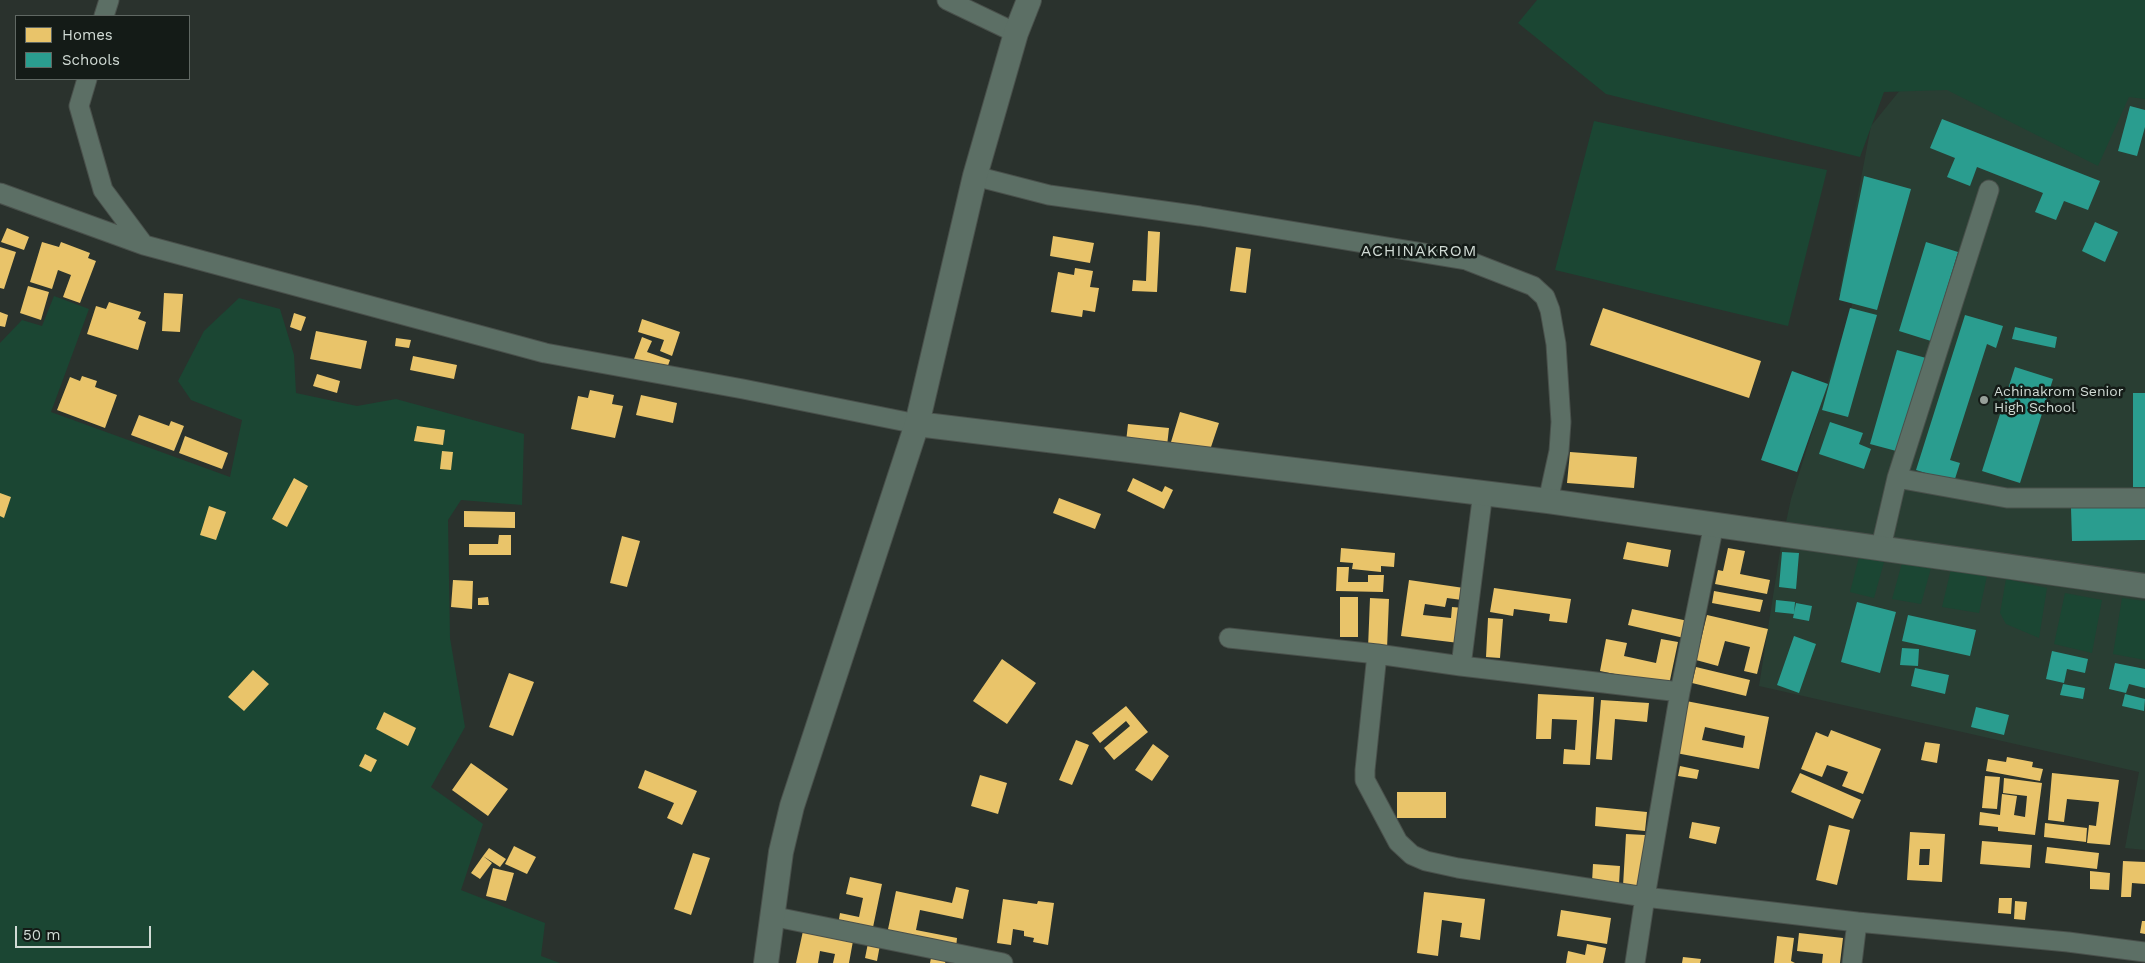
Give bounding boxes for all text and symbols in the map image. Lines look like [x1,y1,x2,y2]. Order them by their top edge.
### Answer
legend [15,15,190,80]
text: Homes [62,26,113,44]
text: Schools [62,51,120,69]
district label: ACHINAKROM [1359,241,1479,261]
place label: Achinakrom Senior High School [1994,384,2123,417]
marker: Achinakrom Senior High School [1978,394,1990,406]
scale bar [18,916,154,948]
text: 50 m [23,926,60,944]

